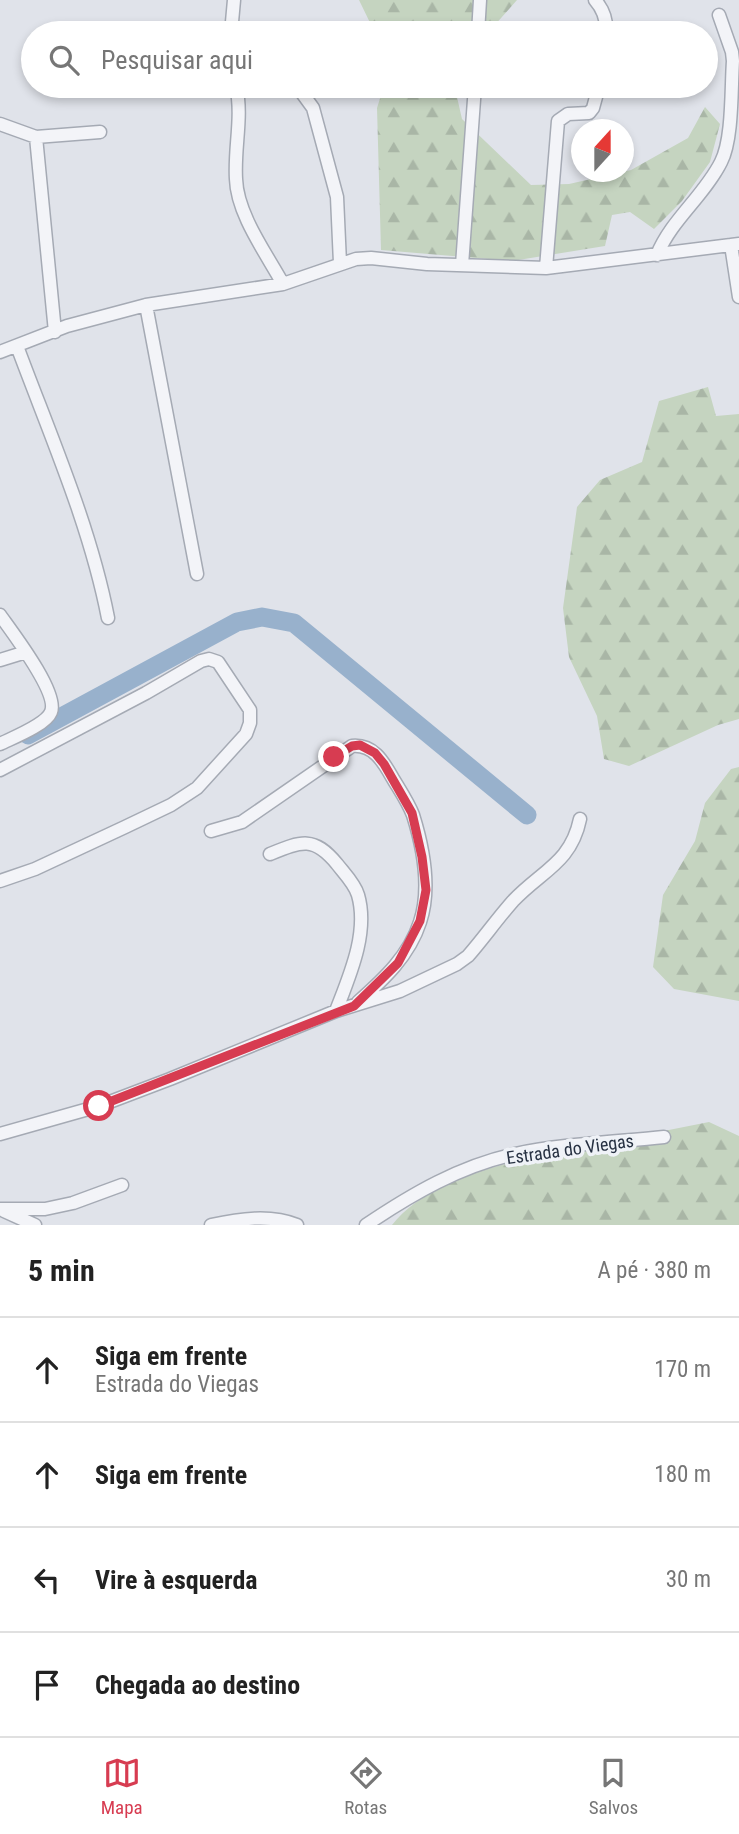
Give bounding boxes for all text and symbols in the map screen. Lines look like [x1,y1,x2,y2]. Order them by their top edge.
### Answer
search box [21,21,718,98]
icon: search [45,41,83,79]
text: Pesquisar aqui [101,45,253,75]
north arrow [571,119,634,182]
route end [318,741,349,772]
route start [83,1090,114,1121]
street label: Estrada do Viegas [505,1130,635,1168]
text: 5 min [28,1253,95,1288]
text: A pé · 380 m [598,1257,711,1284]
text: Siga em frente [95,1341,247,1371]
icon: ahead [28,1351,66,1389]
text: 170 m [654,1356,711,1383]
text: Estrada do Viegas [95,1371,259,1398]
icon: ahead [28,1456,66,1494]
text: Siga em frente [95,1460,247,1490]
text: 180 m [654,1461,711,1488]
icon: left [28,1561,66,1599]
text: Vire à esquerda [95,1565,258,1595]
text: 30 m [666,1566,711,1593]
icon: arrive [28,1666,66,1704]
text: Chegada ao destino [95,1670,300,1700]
tab: Mapa [101,1754,143,1819]
tab: Rotas [344,1754,387,1819]
tab: Salvos [589,1754,638,1819]

